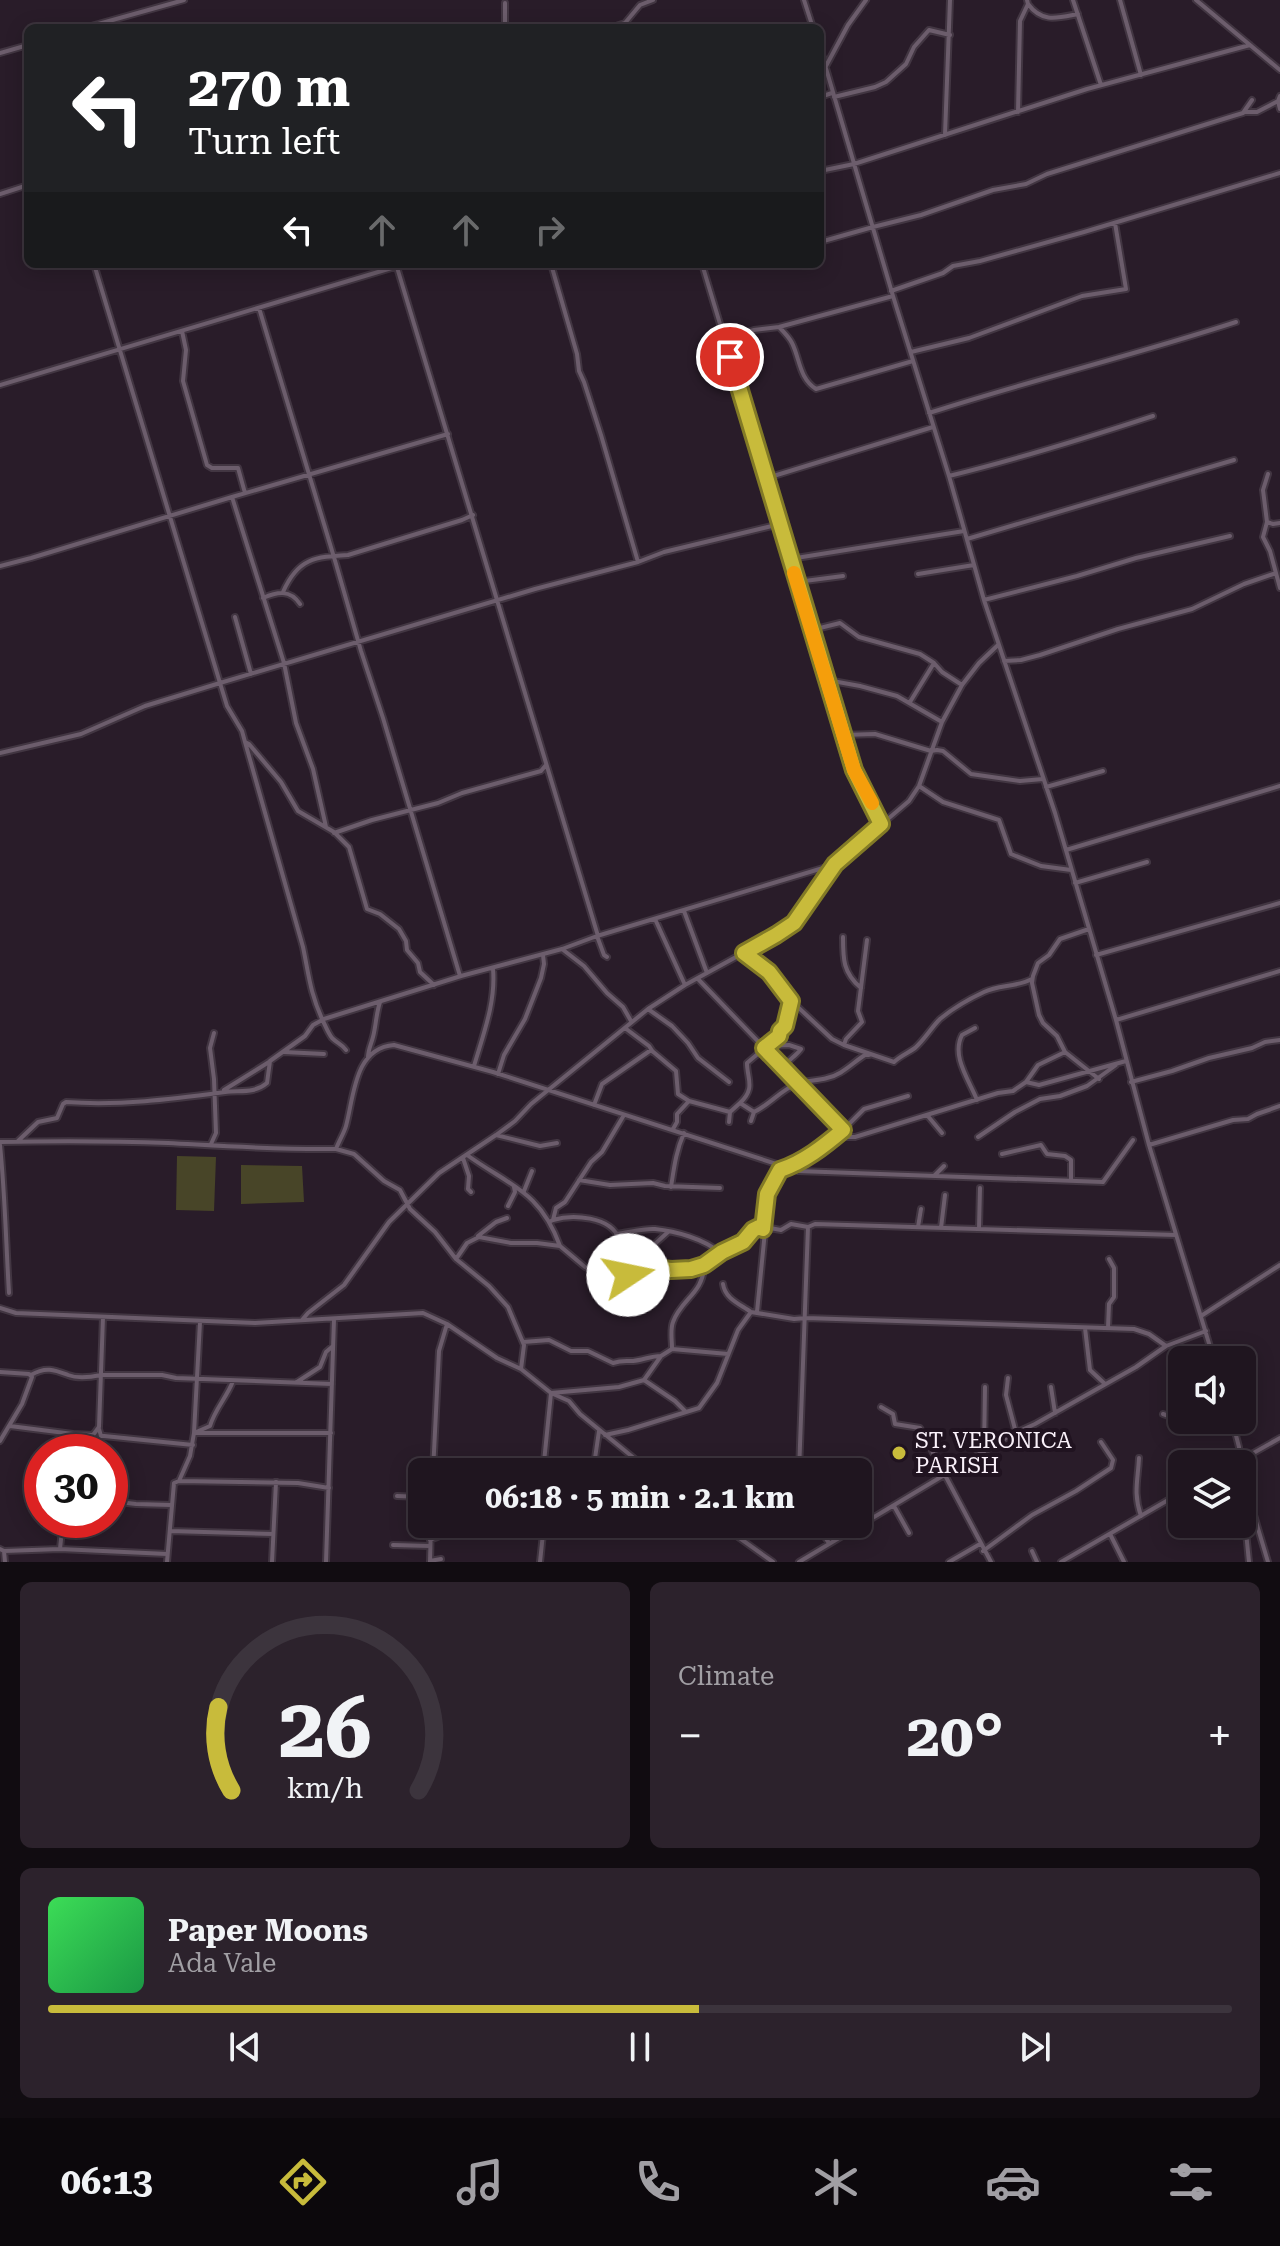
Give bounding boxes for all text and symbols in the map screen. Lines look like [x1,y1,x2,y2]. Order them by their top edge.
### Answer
text: 270 m [188,54,350,120]
icon: left [56,56,160,160]
text: Turn left [188,121,340,163]
icon: left [276,208,320,252]
icon: ahead [360,208,404,252]
icon: ahead [444,208,488,252]
icon: right [528,208,572,252]
pin [696,323,764,391]
icon: arrive [708,335,752,379]
position arrow [586,1233,670,1317]
map controls [1168,1346,1256,1538]
button: sound [1168,1346,1256,1434]
place label: ST. VERONICA PARISH [915,1428,1073,1478]
speed limit sign: 30 [24,1434,128,1538]
marker: ST. VERONICA PARISH [890,1444,908,1462]
button: layers [1168,1450,1256,1538]
text: 06:18 · 5 min · 2.1 km [485,1480,795,1515]
text: Climate [678,1661,774,1691]
text: 26 [278,1680,372,1777]
text: 20° [906,1700,1004,1771]
text: − [678,1710,703,1762]
text: + [1207,1710,1232,1762]
text: km/h [287,1771,363,1805]
text: Paper Moons [168,1913,368,1948]
text: Ada Vale [168,1948,276,1978]
icon: previous [223,2025,267,2069]
icon: pause [618,2025,662,2069]
icon: next [1013,2025,1057,2069]
icon: directions [275,2154,331,2210]
icon: music [452,2154,508,2210]
icon: phone [630,2154,686,2210]
icon: climate [808,2154,864,2210]
icon: car [985,2154,1041,2210]
icon: filters [1163,2154,1219,2210]
text: 06:13 [61,2161,153,2203]

